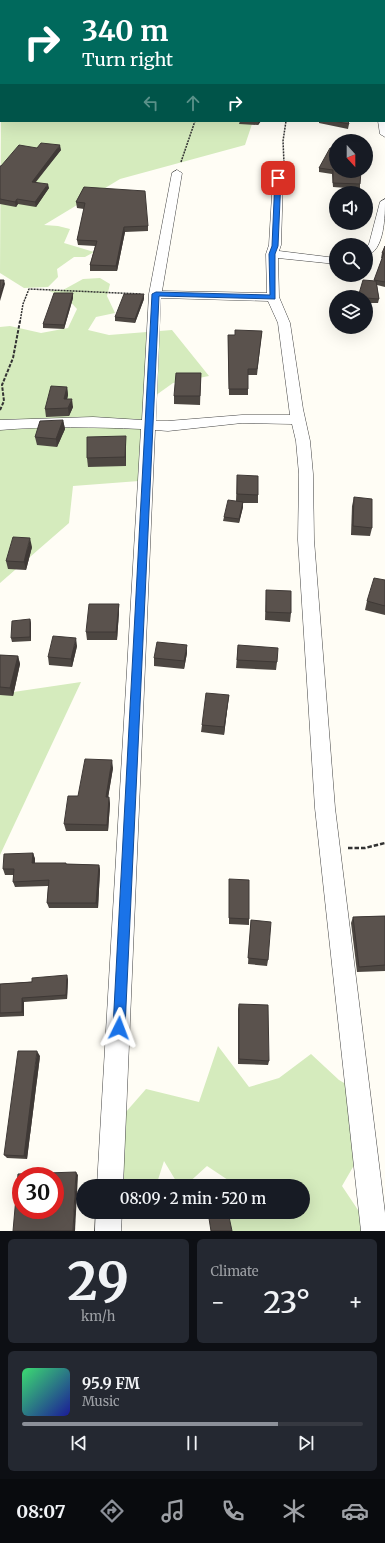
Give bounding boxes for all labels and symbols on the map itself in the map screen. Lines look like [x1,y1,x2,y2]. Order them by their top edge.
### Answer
north arrow [329,134,373,178]
pin [261,161,295,195]
position arrow [98,1007,140,1049]
speed limit sign: 30 [12,1167,64,1219]

